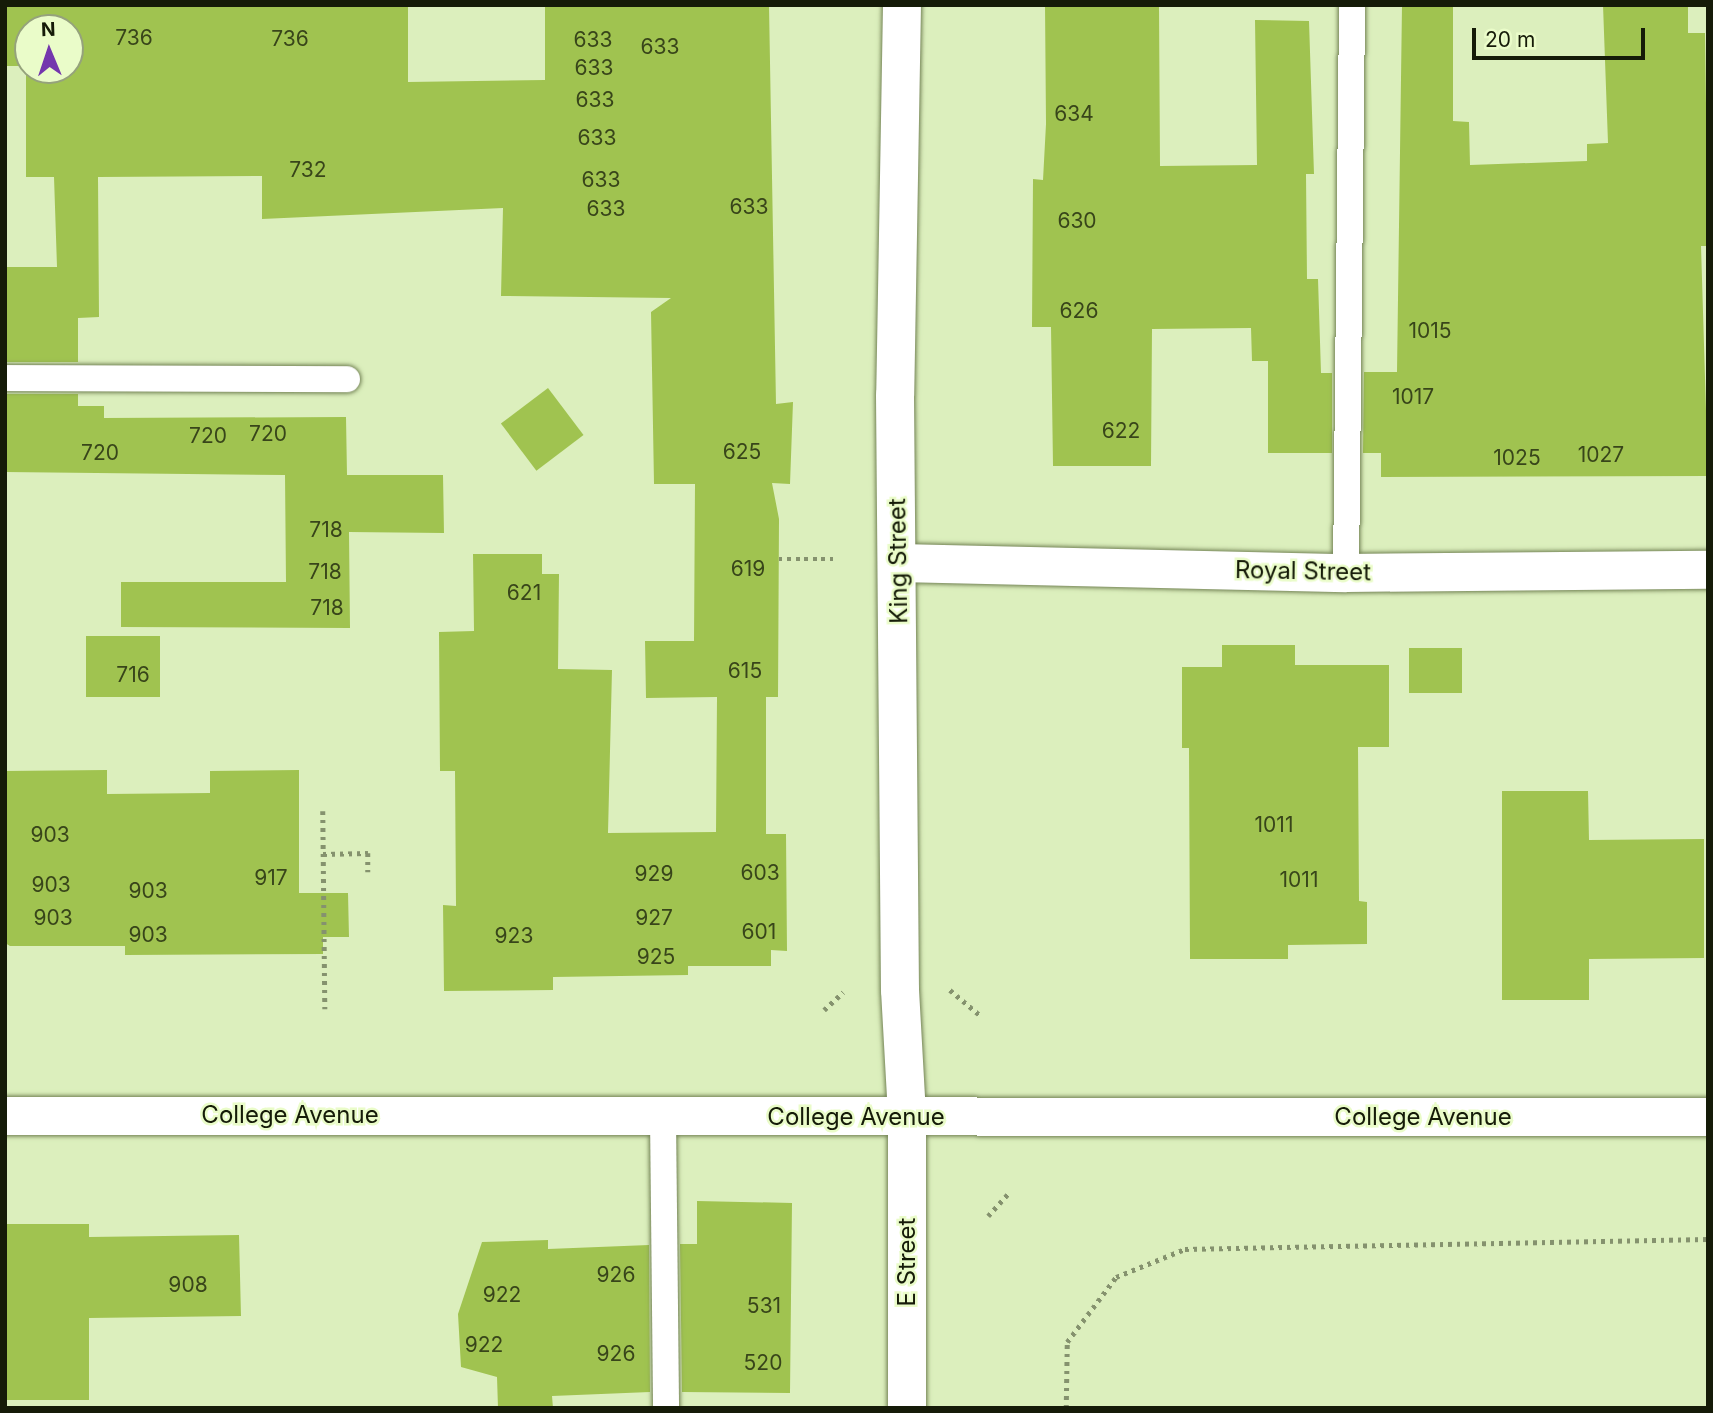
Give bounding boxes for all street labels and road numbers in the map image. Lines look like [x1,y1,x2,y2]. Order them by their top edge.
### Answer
street label: King Street [883,498,913,624]
street label: Royal Street [1235,555,1371,587]
street label: College Avenue [201,1101,379,1129]
street label: College Avenue [767,1103,945,1131]
street label: College Avenue [1334,1103,1512,1131]
street label: E Street [893,1218,921,1306]

